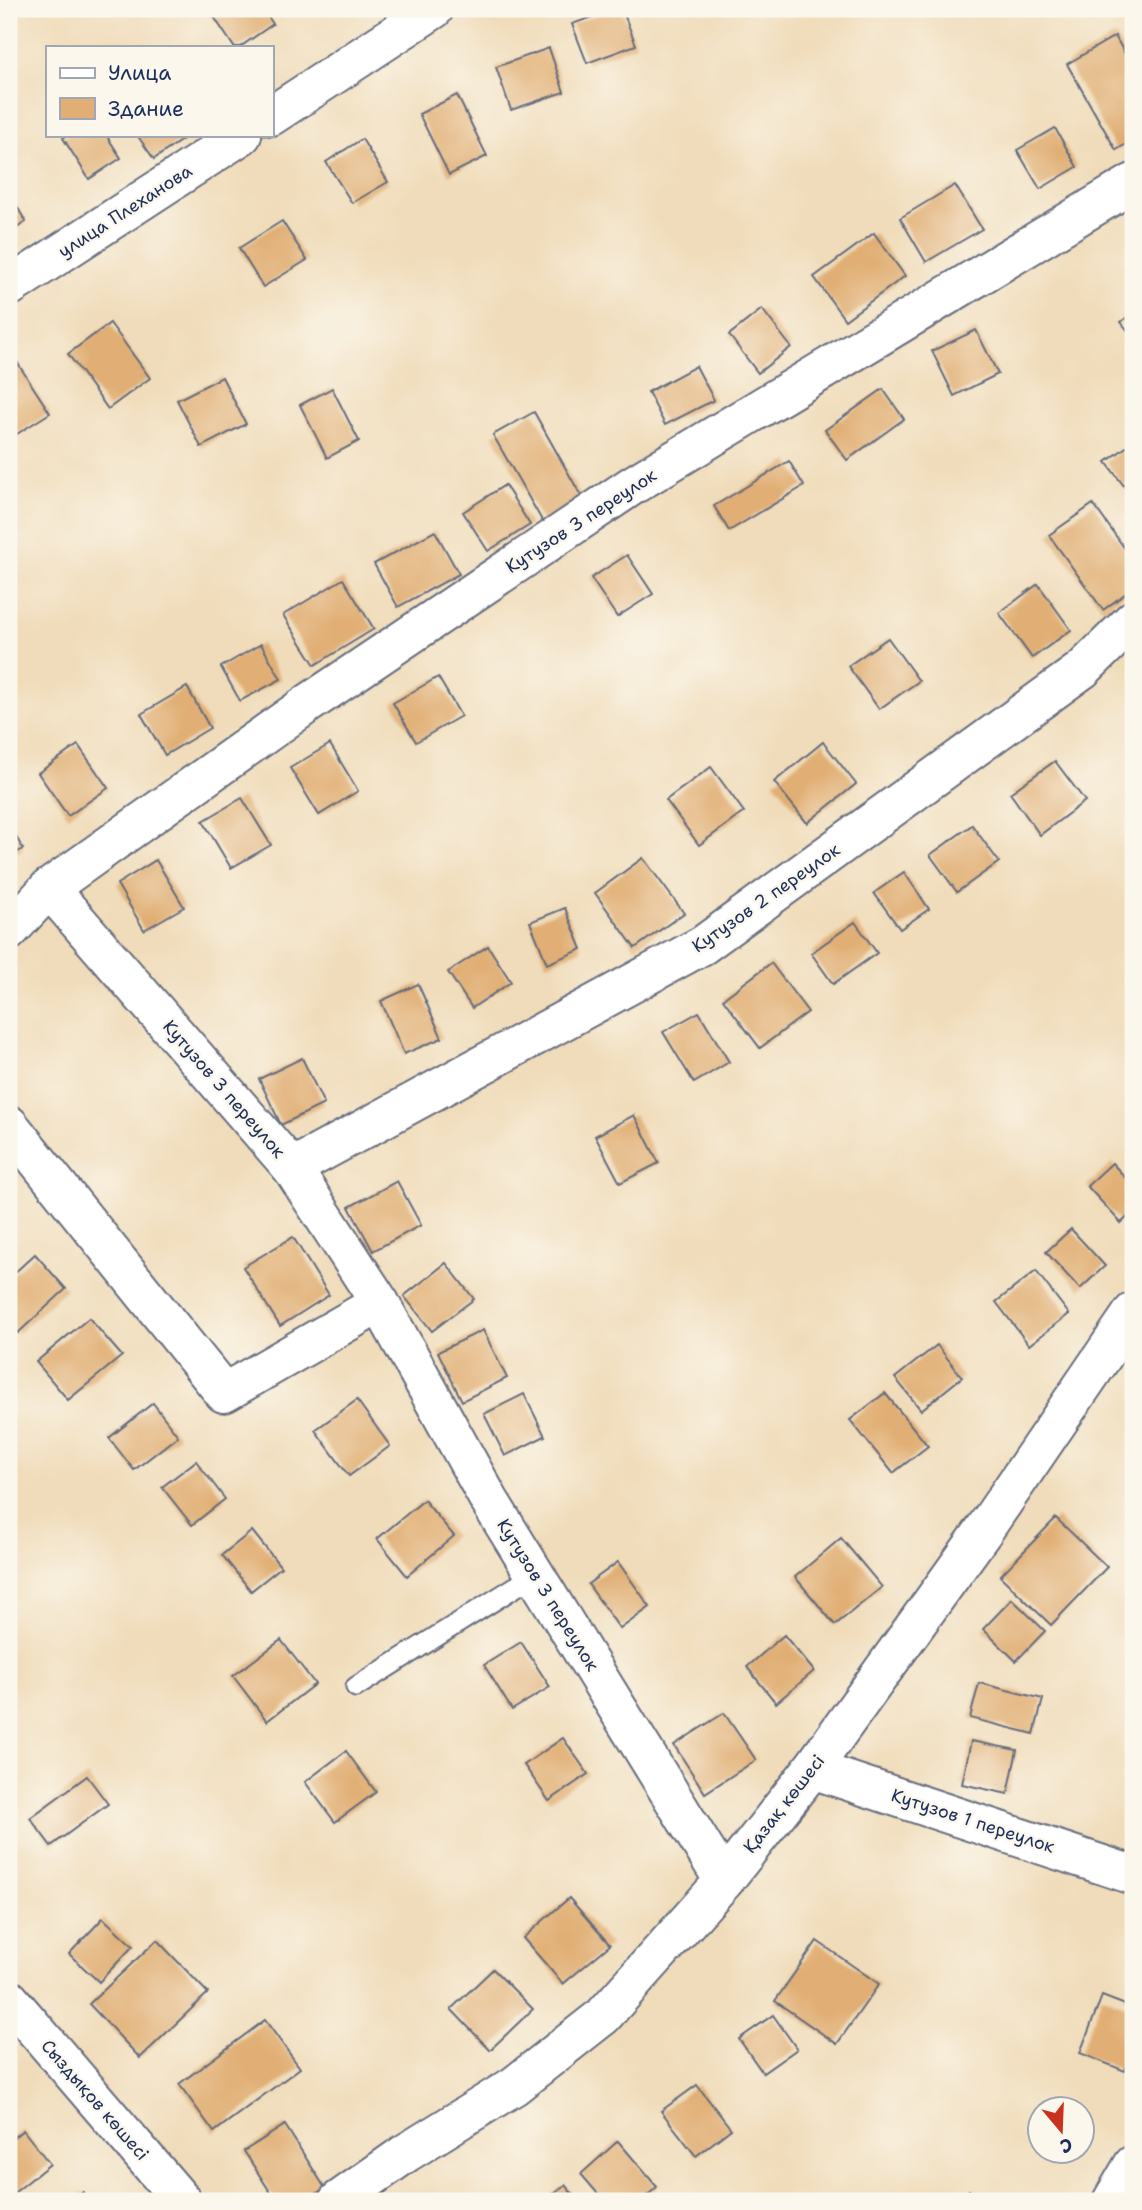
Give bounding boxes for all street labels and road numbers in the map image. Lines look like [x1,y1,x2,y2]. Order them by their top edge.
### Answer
street label: улица Плеханова [53,159,197,263]
street label: Кутузов 3 переулок [501,463,662,579]
street label: Кутузов 2 переулок [687,838,845,958]
street label: Кутузов 3 переулок [157,1015,291,1163]
street label: Кутузов 3 переулок [491,1514,605,1676]
street label: Қазақ көшесі [738,1750,830,1858]
street label: Кутузов 1 переулок [888,1783,1058,1859]
street label: Сыздықов көшесі [36,2034,154,2166]

